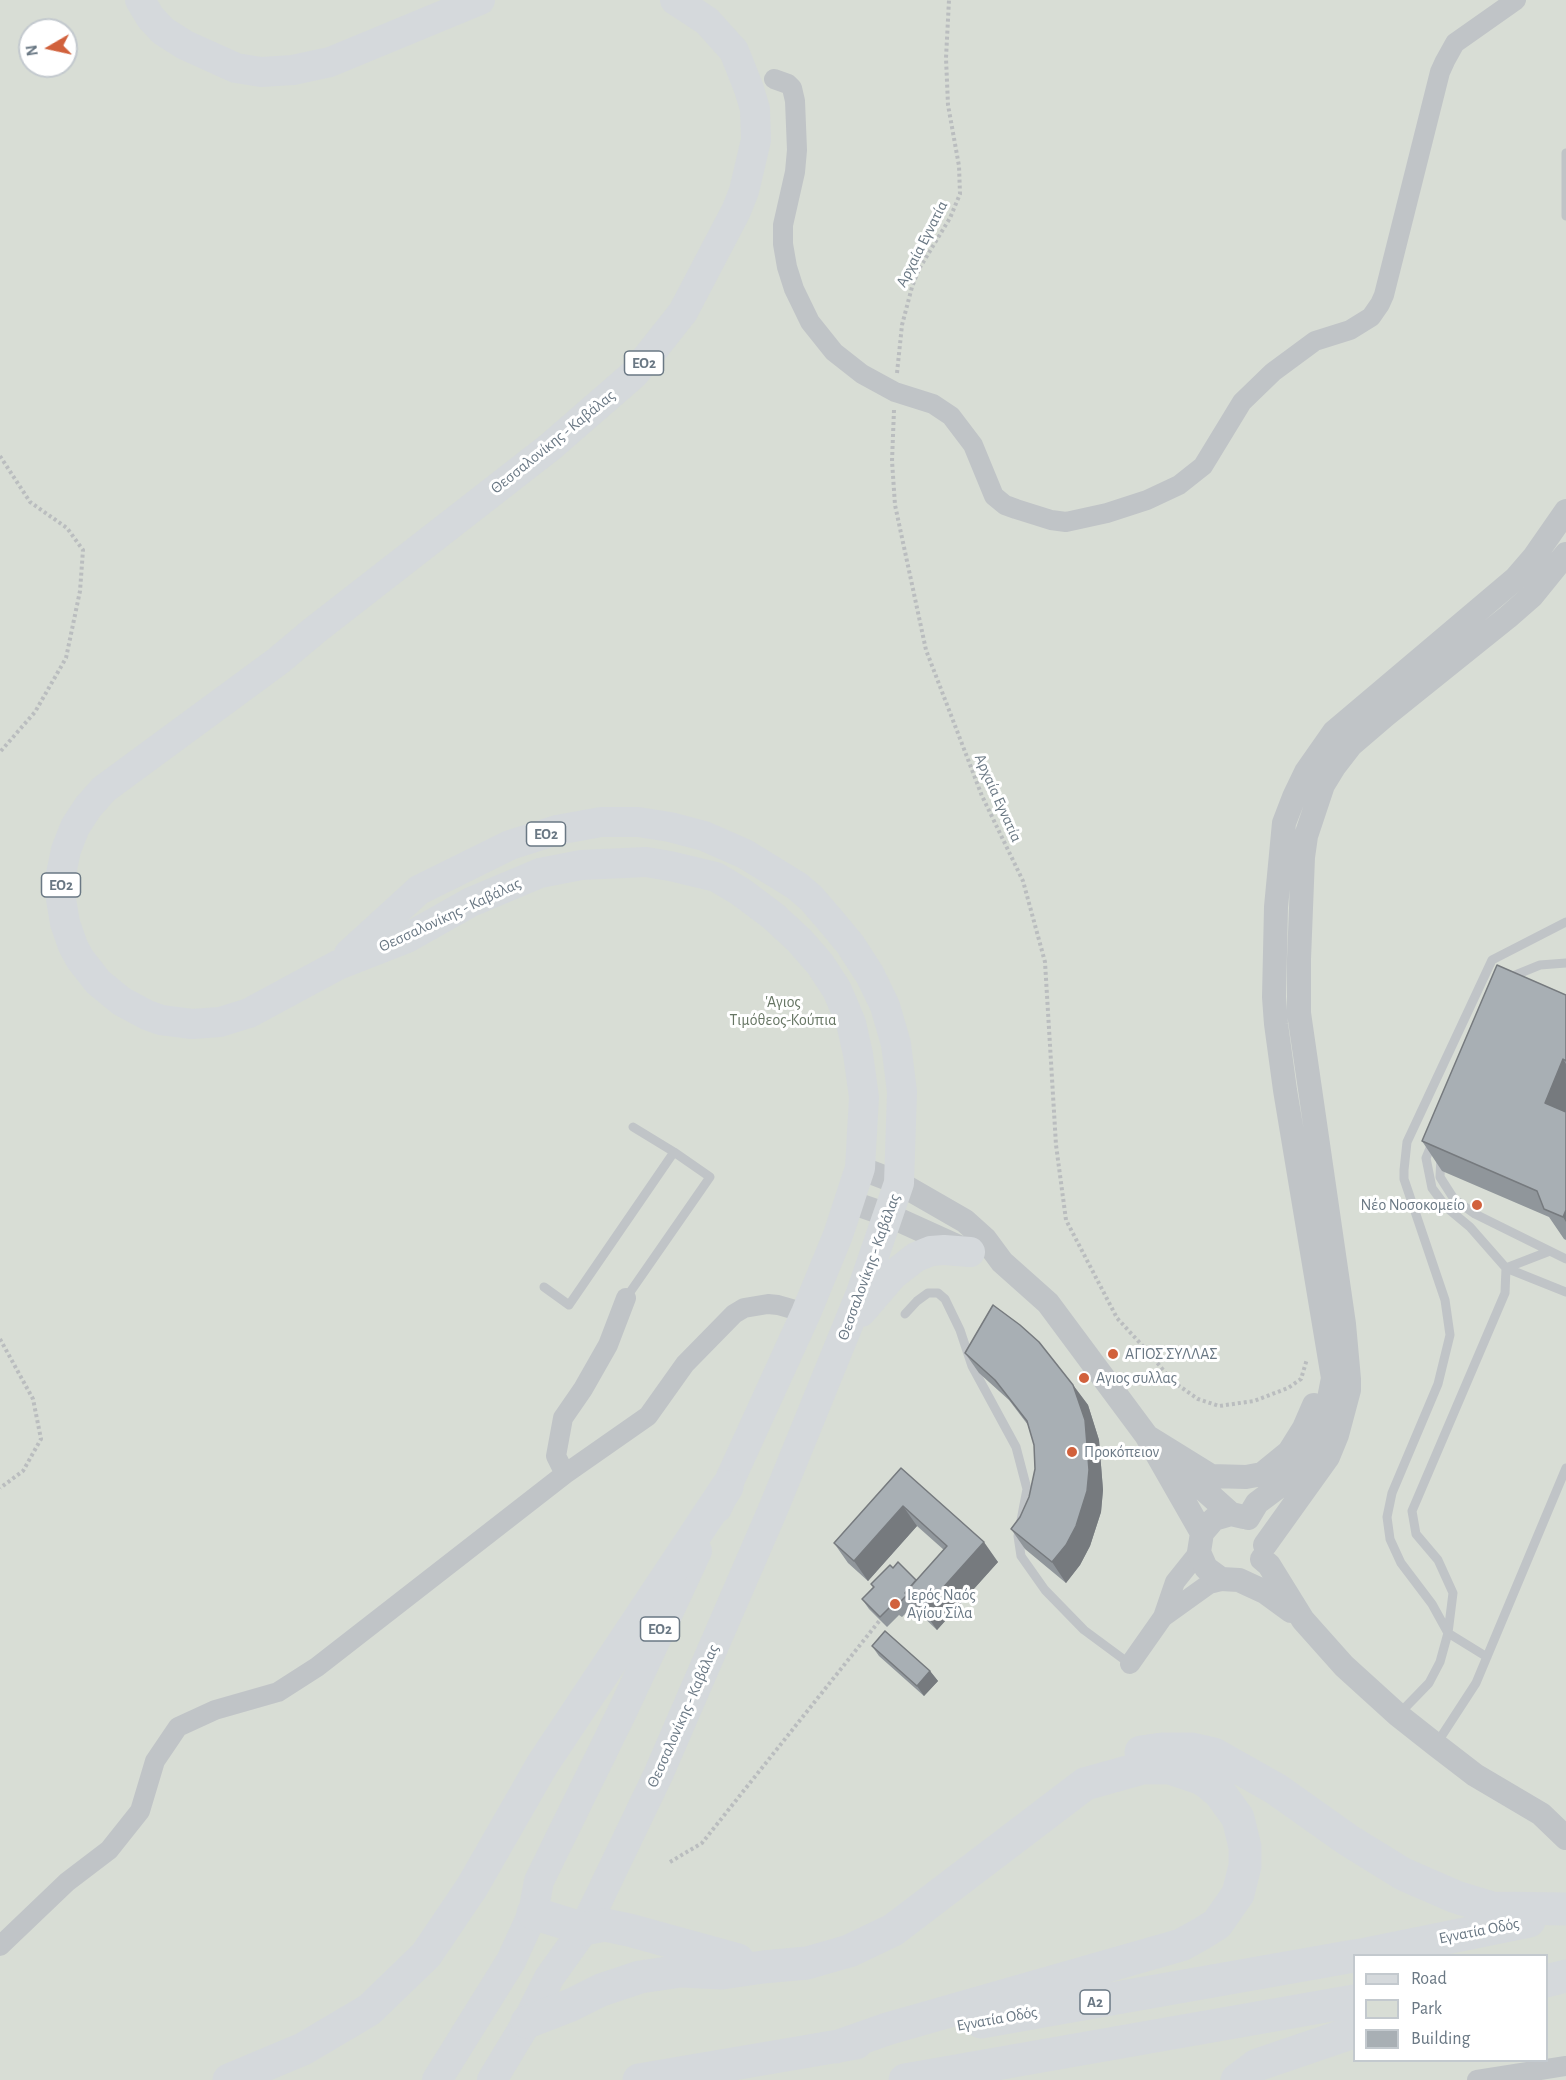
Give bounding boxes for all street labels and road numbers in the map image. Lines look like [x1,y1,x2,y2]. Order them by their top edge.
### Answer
street label: Αρχαία Εγνατία [892,198,952,290]
road number: ΕΟ2 [624,351,664,375]
street label: Θεσσαλονίκης - Καβάλας [487,386,619,498]
street label: Αρχαία Εγνατία [970,751,1026,845]
road number: ΕΟ2 [526,822,566,846]
road number: ΕΟ2 [42,873,80,897]
street label: Θεσσαλονίκης - Καβάλας [376,874,524,956]
street label: Θεσσαλονίκης - Καβάλας [834,1191,904,1343]
road number: ΕΟ2 [640,1617,680,1641]
street label: Θεσσαλονίκης - Καβάλας [643,1642,723,1790]
street label: Εγνατία Οδός [1437,1914,1521,1948]
road number: Α2 [1080,1990,1110,2014]
street label: Εγνατία Οδός [955,2002,1039,2036]

